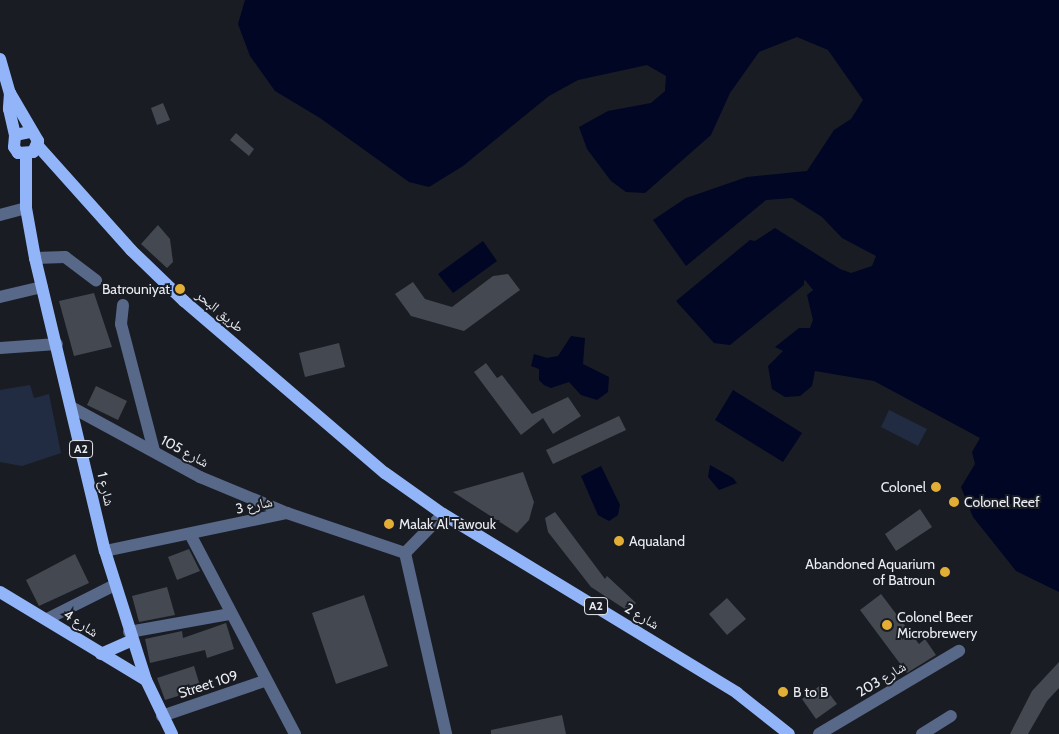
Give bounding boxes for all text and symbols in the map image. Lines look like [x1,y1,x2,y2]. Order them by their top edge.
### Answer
place label: Batrouniyat [102,281,170,297]
marker: Batrouniyat [174,283,186,295]
street label: طريق البحر [193,286,247,336]
street label: شارع 105 [158,431,212,471]
road number: A2 [68,439,94,458]
street label: شارع 1 [94,470,118,508]
place label: Colonel [881,479,926,495]
marker: Colonel [930,481,942,493]
street label: شارع 3 [234,493,274,517]
place label: Colonel Reef [964,494,1040,510]
marker: Colonel Reef [948,496,960,508]
place label: Malak Al Tawouk [399,516,496,532]
marker: Malak Al Tawouk [383,518,395,530]
place label: Aqualand [629,533,685,549]
marker: Aqualand [613,535,625,547]
place label: Abandoned Aquarium of Batroun [805,556,935,588]
marker: Abandoned Aquarium of Batroun [939,566,951,578]
road number: A2 [584,596,608,616]
street label: شارع 2 [622,599,662,633]
street label: شارع 4 [61,606,101,640]
place label: Colonel Beer Microbrewery [897,609,977,642]
marker: Colonel Beer Microbrewery [881,619,893,631]
street label: شارع 203 [853,658,909,700]
street label: Street 109 [176,667,240,701]
place label: B to B [793,684,828,700]
marker: B to B [777,686,789,698]

